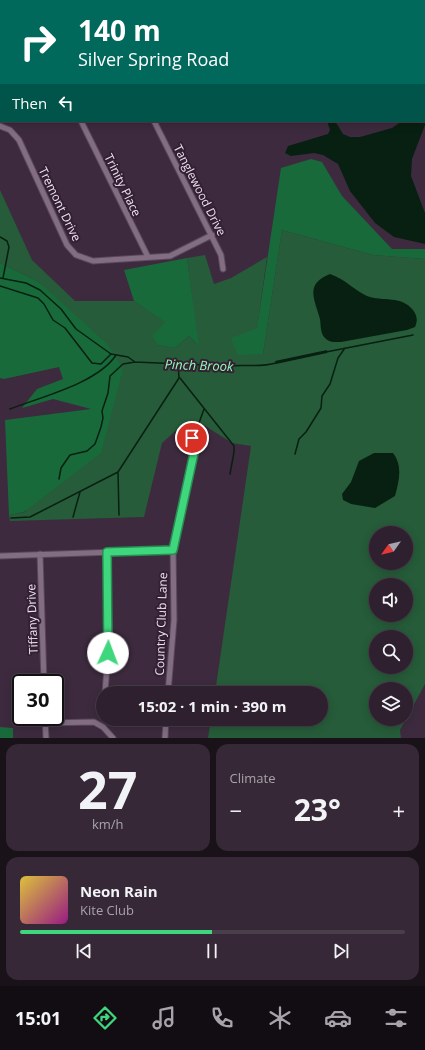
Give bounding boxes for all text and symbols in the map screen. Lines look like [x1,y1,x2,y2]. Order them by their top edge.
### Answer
text: 140 m [78,11,161,49]
icon: right [12,16,64,68]
text: Silver Spring Road [78,47,229,71]
icon: left [55,92,77,114]
text: Then [12,93,47,113]
street label: Tanglewood Drive [170,141,231,239]
street label: Trinity Place [101,151,146,219]
street label: Tremont Drive [35,164,85,244]
water label: Pinch Brook [164,355,234,375]
pin [175,421,209,455]
icon: arrive [181,427,203,449]
north arrow [369,526,413,570]
map controls [369,526,413,726]
street label: Country Club Lane [151,572,171,676]
button: sound [369,578,413,622]
street label: Tiffany Drive [22,583,42,654]
button: search [369,630,413,674]
position arrow [87,632,129,674]
speed limit sign: 30 [12,674,64,726]
button: layers [369,682,413,726]
text: 15:02 · 1 min · 390 m [138,696,286,716]
text: 27 [78,753,137,824]
text: Climate [230,769,275,787]
text: 23° [294,789,341,830]
text: − [230,795,242,825]
text: + [392,795,405,825]
text: km/h [92,815,124,833]
text: Neon Rain [80,881,158,901]
text: Kite Club [80,901,134,919]
icon: previous [73,940,95,962]
icon: pause [201,940,223,962]
icon: next [330,940,352,962]
icon: directions [91,1004,119,1032]
icon: music [150,1004,178,1032]
icon: phone [208,1004,236,1032]
icon: climate [266,1004,294,1032]
icon: car [324,1004,352,1032]
icon: filters [382,1004,410,1032]
text: 15:01 [15,1006,61,1030]

